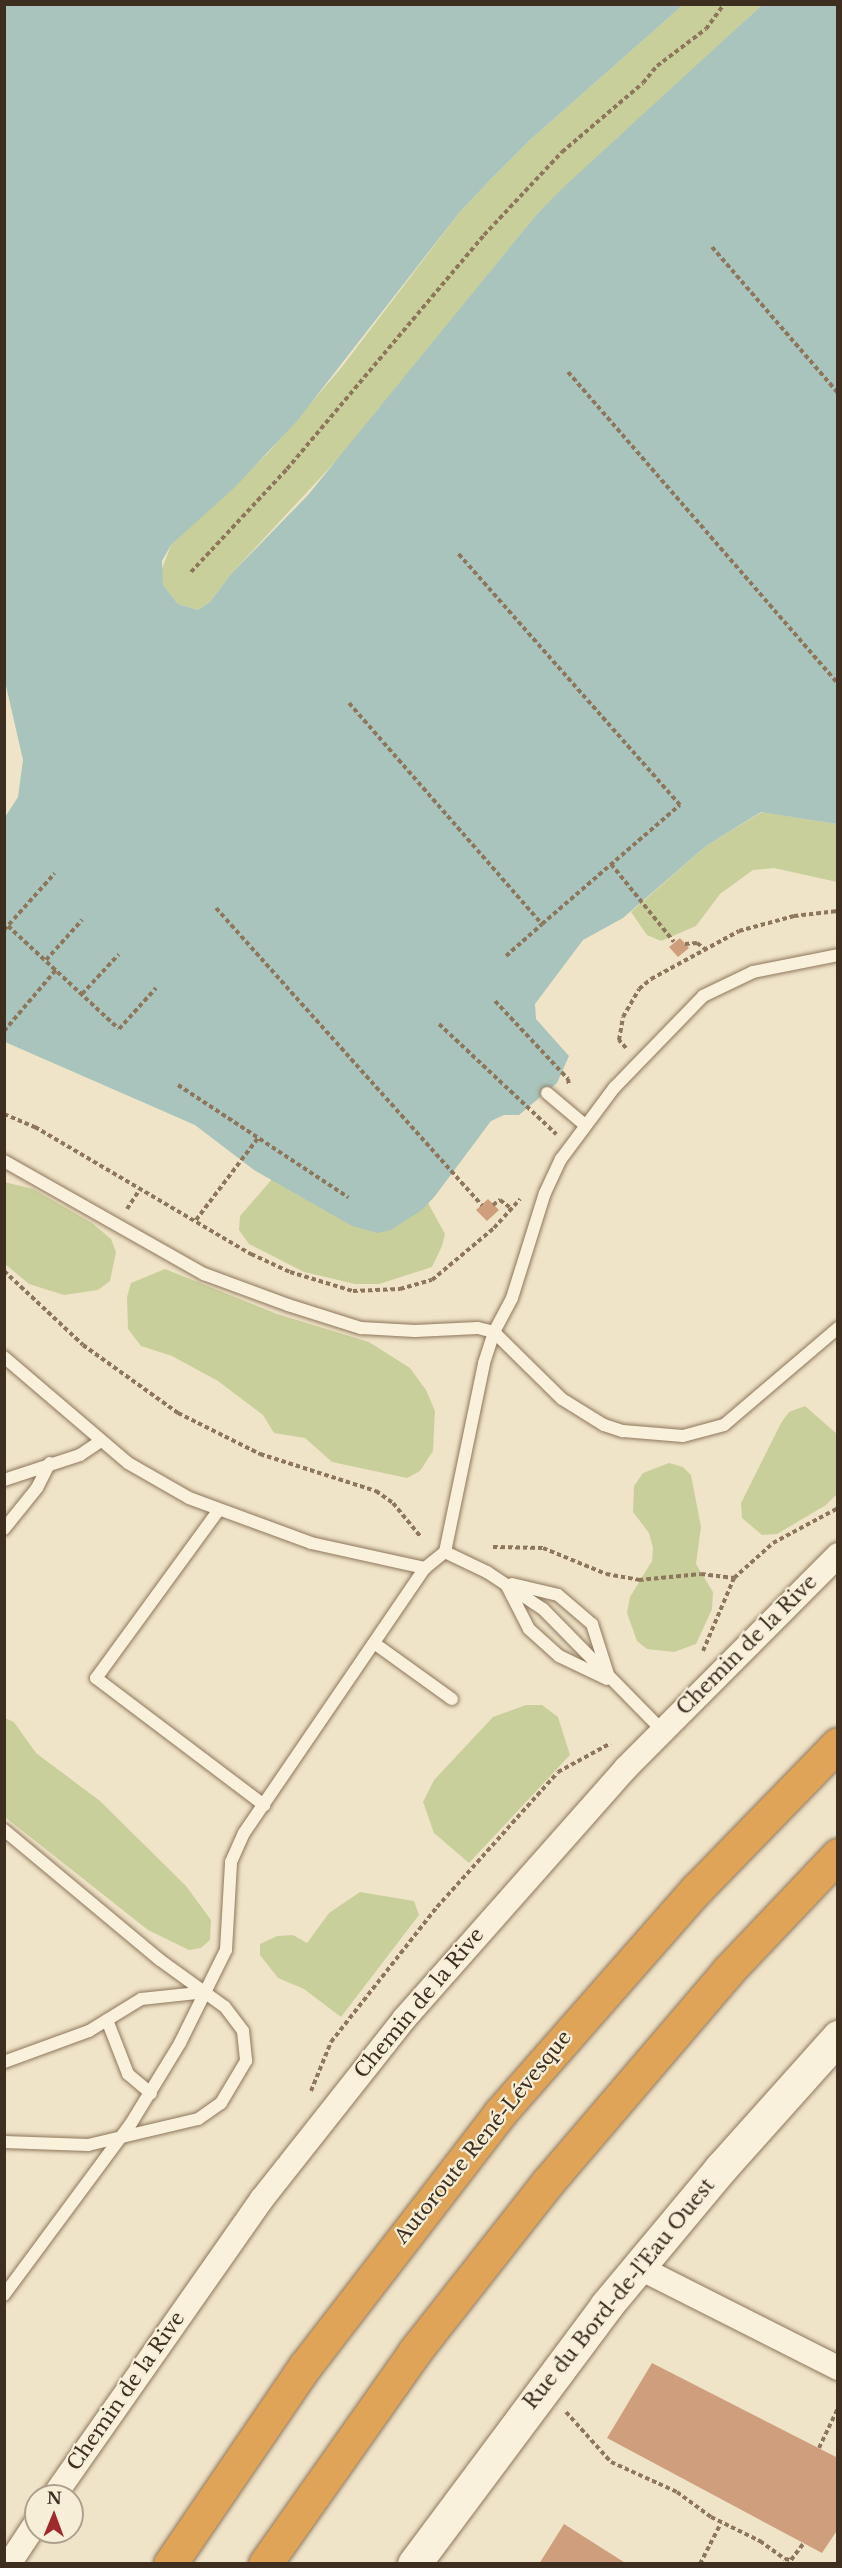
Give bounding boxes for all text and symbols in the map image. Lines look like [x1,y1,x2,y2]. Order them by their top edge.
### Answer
street label: Chemin de la Rive [672,1570,822,1720]
street label: Chemin de la Rive [349,1923,489,2083]
street label: Autoroute René-Lévesque [390,2026,576,2248]
street label: Rue du Bord-de-l'Eau Ouest [519,2174,719,2414]
street label: Chemin de la Rive [62,2307,190,2475]
north arrow [24,2484,84,2544]
text: N [47,2488,62,2508]

